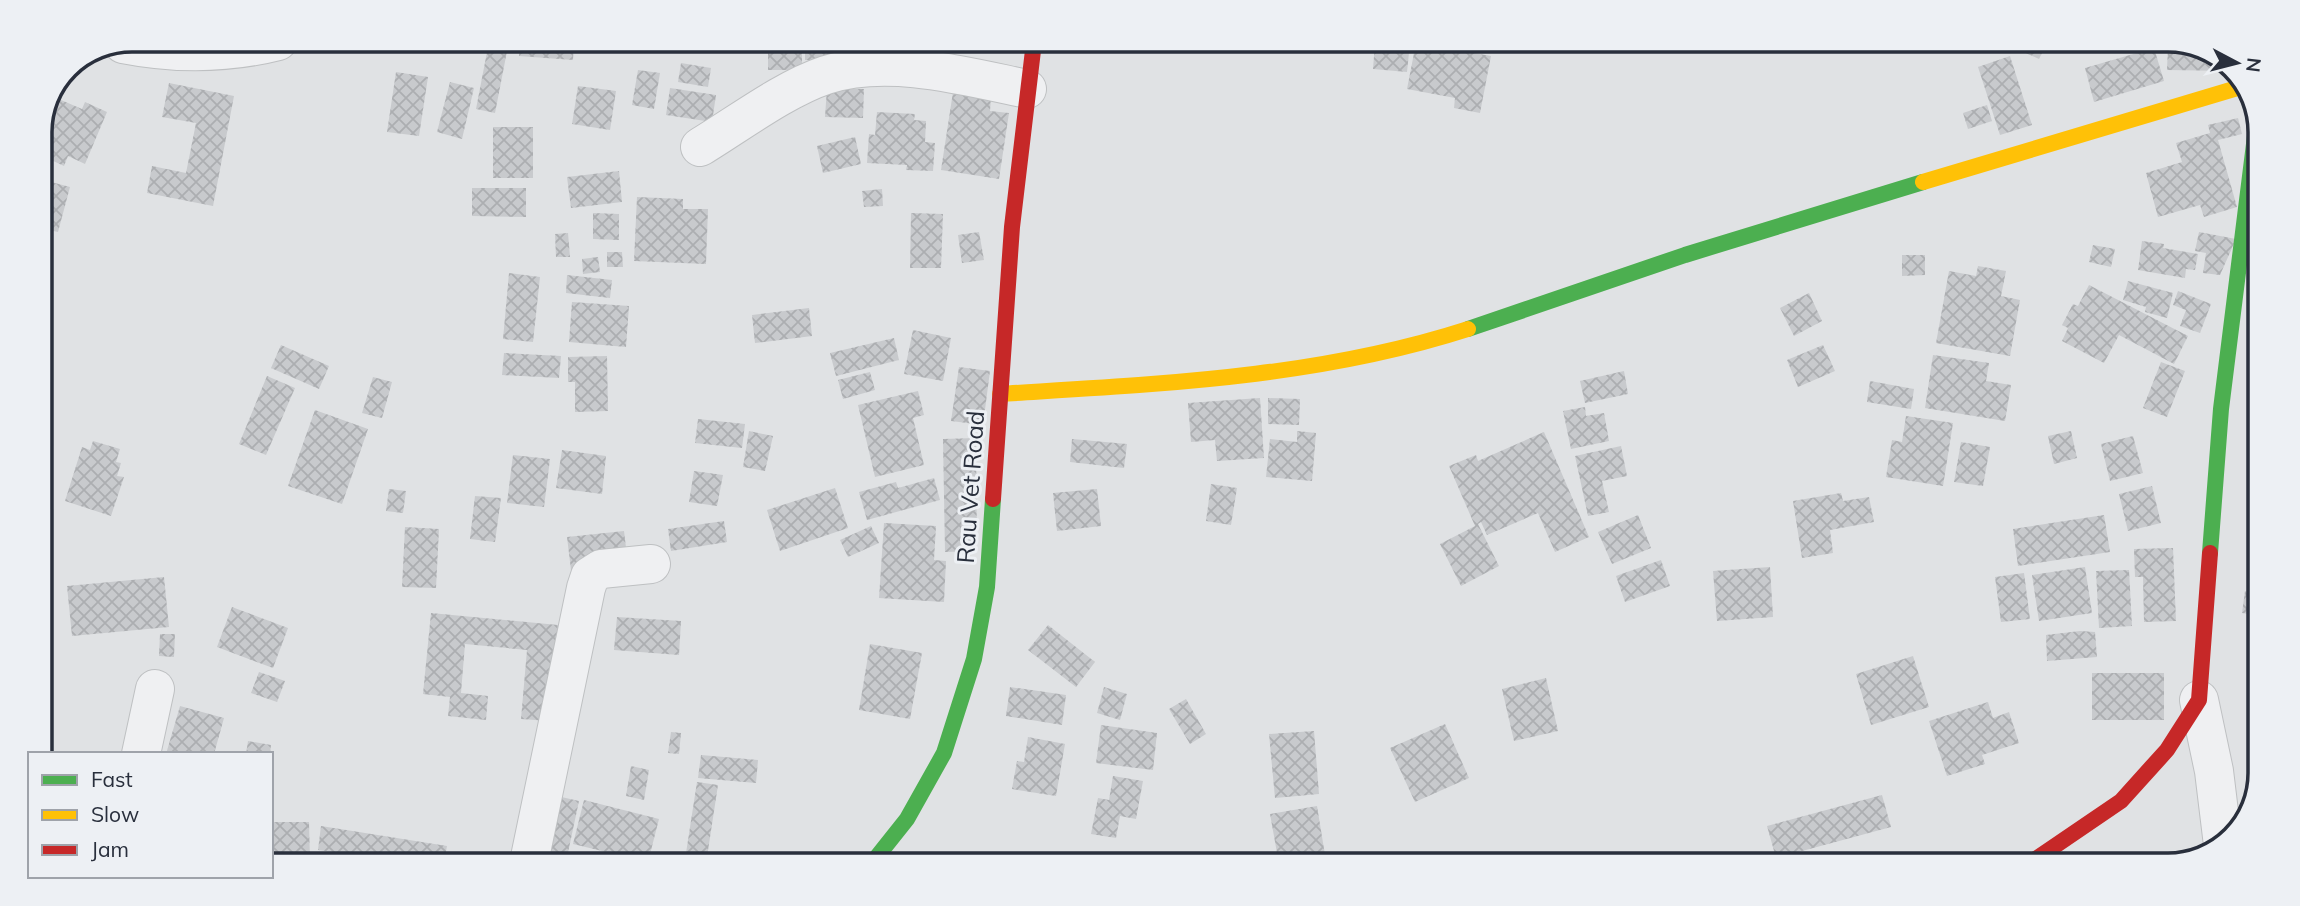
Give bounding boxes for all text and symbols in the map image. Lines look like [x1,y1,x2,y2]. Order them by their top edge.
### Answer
north arrow [2202,28,2272,98]
text: N [2241,56,2267,74]
street label: Rau Vet Road [950,410,990,564]
legend [28,752,273,878]
text: Fast [91,766,133,792]
text: Slow [91,801,139,827]
text: Jam [91,836,129,862]

